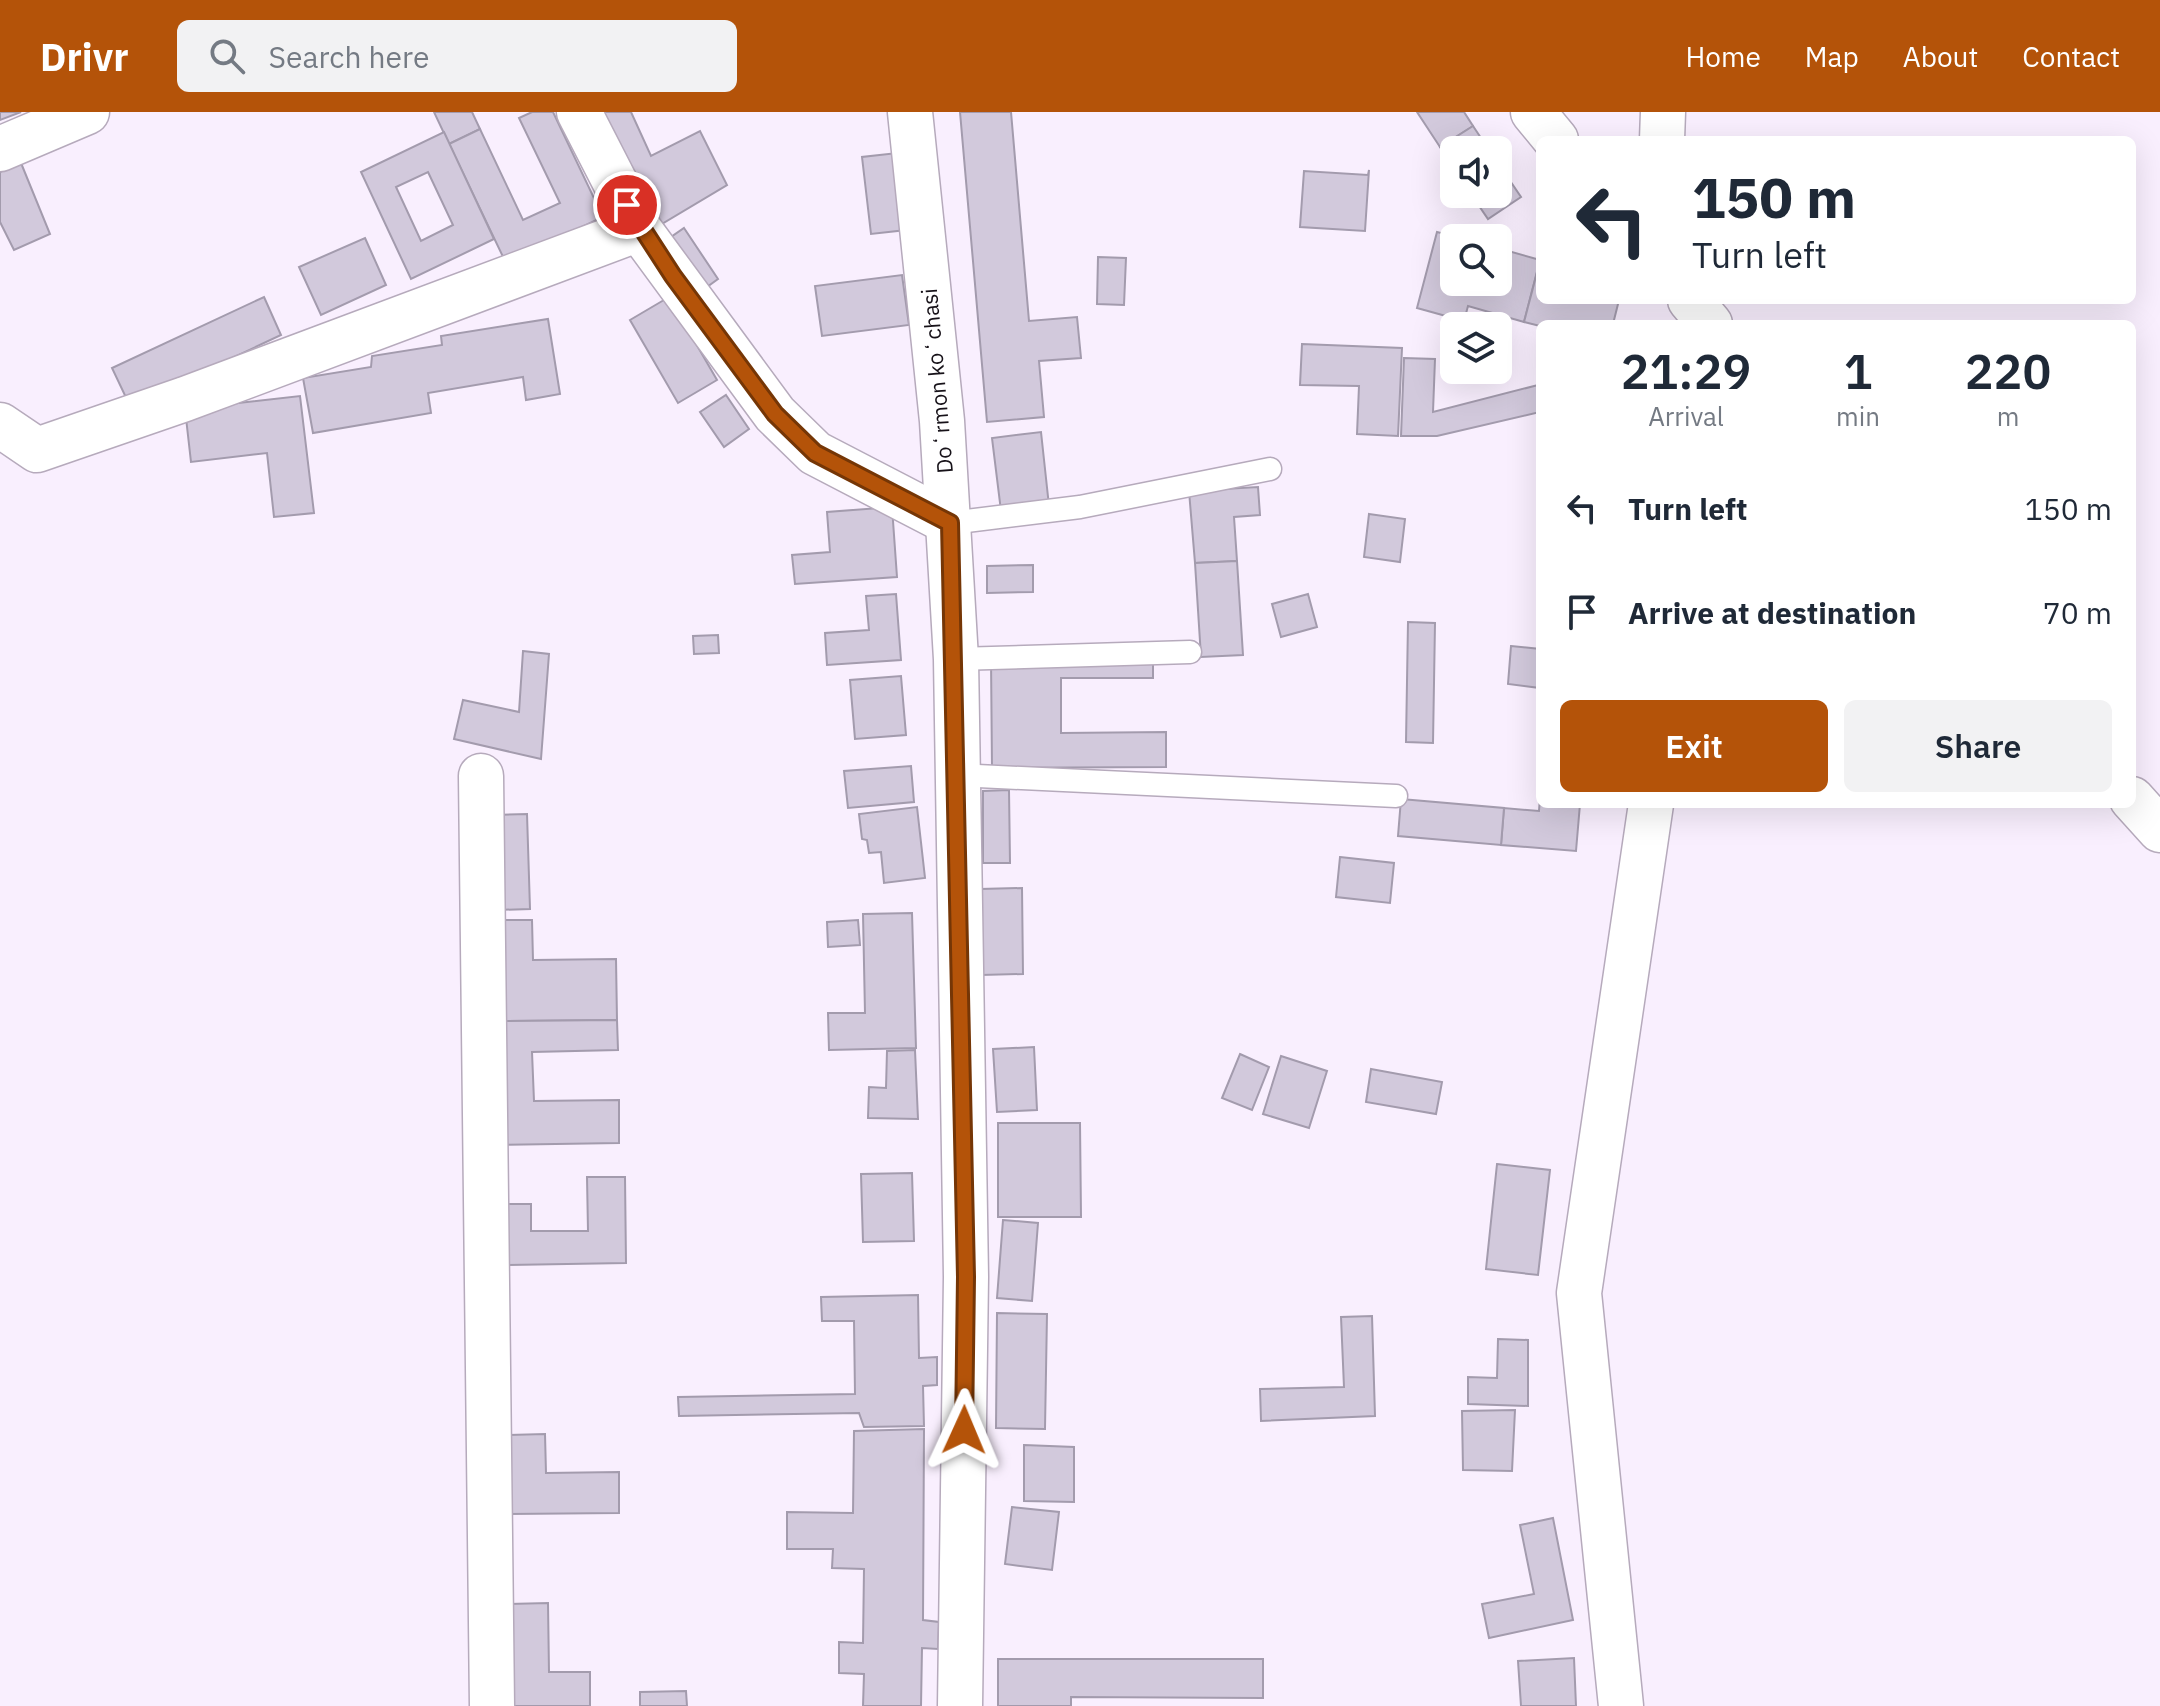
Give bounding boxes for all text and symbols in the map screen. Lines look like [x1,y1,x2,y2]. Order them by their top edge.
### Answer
search box [177,20,737,92]
text: Drivr [40,32,129,81]
icon: search [205,34,249,78]
text: Search here [269,37,429,76]
text: Home [1685,38,1761,75]
text: Map [1805,38,1859,75]
text: About [1903,38,1978,75]
text: Contact [2022,38,2120,75]
map controls [1440,136,1512,384]
button: sound [1440,136,1512,208]
text: 150 m [1692,161,1856,233]
icon: left [1560,168,1664,272]
pin [593,171,661,239]
icon: arrive [605,183,649,227]
button: search [1440,224,1512,296]
text: Turn left [1692,231,1827,278]
street label: Doʻrmon koʻchasi [914,287,959,475]
button: layers [1440,312,1512,384]
text: 21:29 [1621,340,1751,402]
text: 1 [1844,340,1872,402]
text: 220 [1965,340,2051,402]
text: Arrival [1648,399,1724,433]
text: min [1836,399,1880,433]
text: m [1997,399,2019,433]
icon: left [1560,486,1604,530]
text: Turn left [1628,489,1747,528]
text: 150 m [2025,489,2112,528]
icon: arrive [1560,590,1604,634]
text: Arrive at destination [1628,593,1916,632]
text: 70 m [2043,593,2112,632]
button: Exit [1560,700,1828,792]
button: Share [1844,700,2112,792]
position arrow [922,1388,1006,1472]

